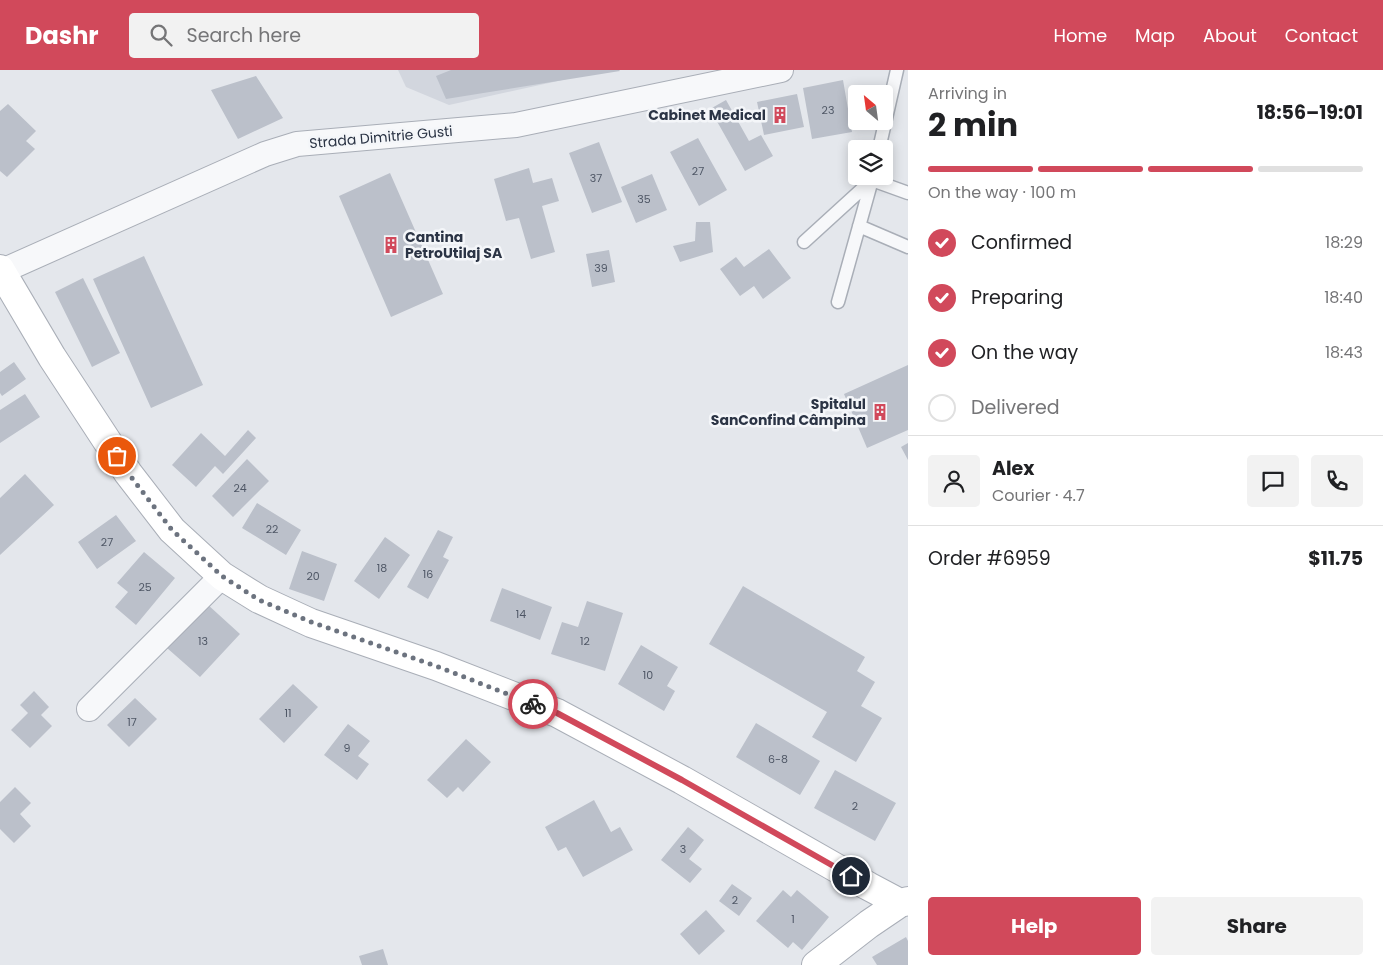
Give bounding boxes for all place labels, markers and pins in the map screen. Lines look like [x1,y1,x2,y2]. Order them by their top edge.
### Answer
place label: Cabinet Medical [648,105,766,125]
building icon: Cabinet Medical [770,105,790,125]
place label: Cantina PetroUtilaj SA [405,227,503,263]
building icon: Cantina PetroUtilaj SA [381,235,401,255]
place label: Spitalul SanConfind Câmpina [711,394,866,430]
building icon: Spitalul SanConfind Câmpina [870,402,890,422]
pin [96,435,138,477]
pin [830,855,872,897]

